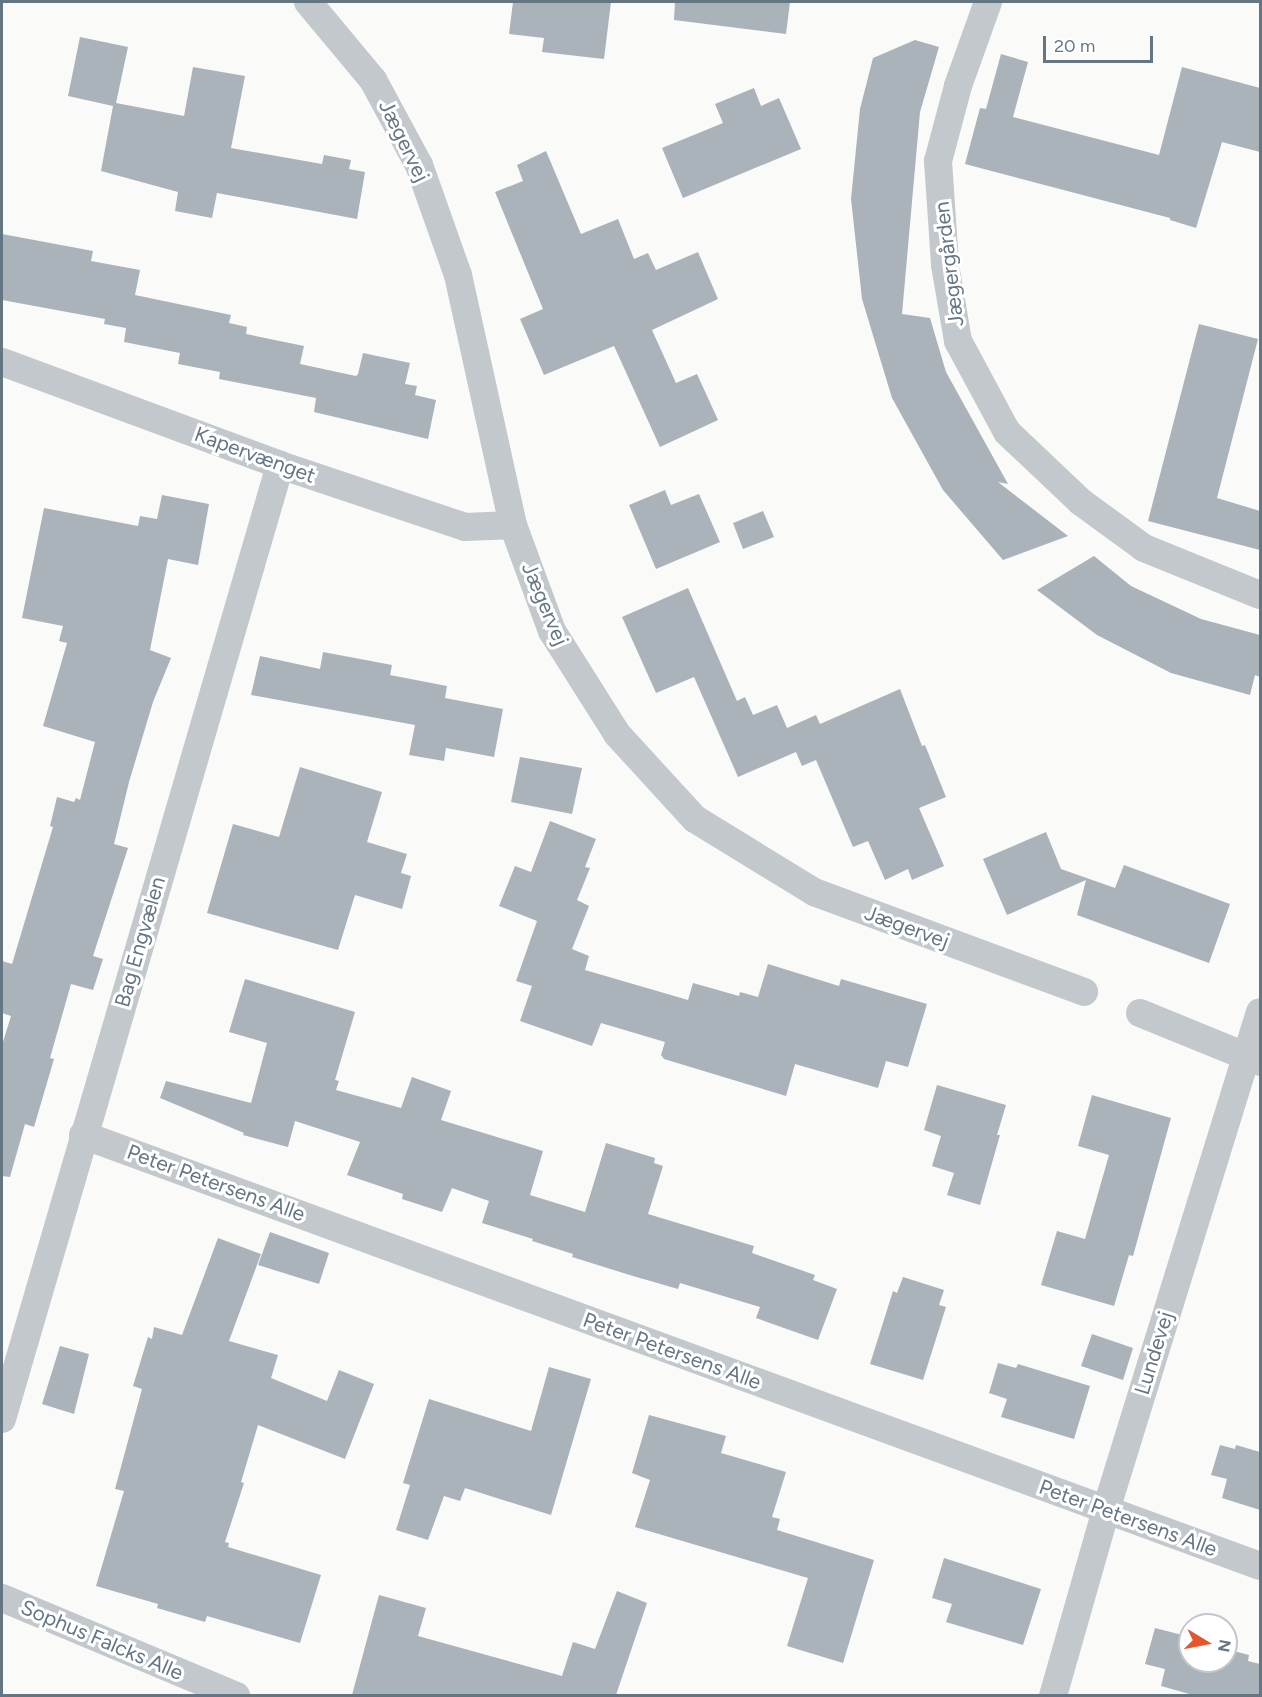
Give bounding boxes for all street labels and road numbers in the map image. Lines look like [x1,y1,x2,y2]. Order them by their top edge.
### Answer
street label: Jægervej [373,96,435,186]
street label: Jægergården [929,200,969,328]
street label: Kapervænget [191,421,319,489]
street label: Jægervej [516,559,574,649]
street label: Bag Engvælen [109,874,171,1010]
street label: Jægervej [861,900,953,954]
street label: Peter Petersens Alle [123,1139,309,1227]
street label: Peter Petersens Alle [579,1307,765,1395]
street label: Lundevej [1129,1308,1179,1398]
street label: Peter Petersens Alle [1035,1474,1221,1562]
street label: Sophus Falcks Alle [17,1594,187,1686]

